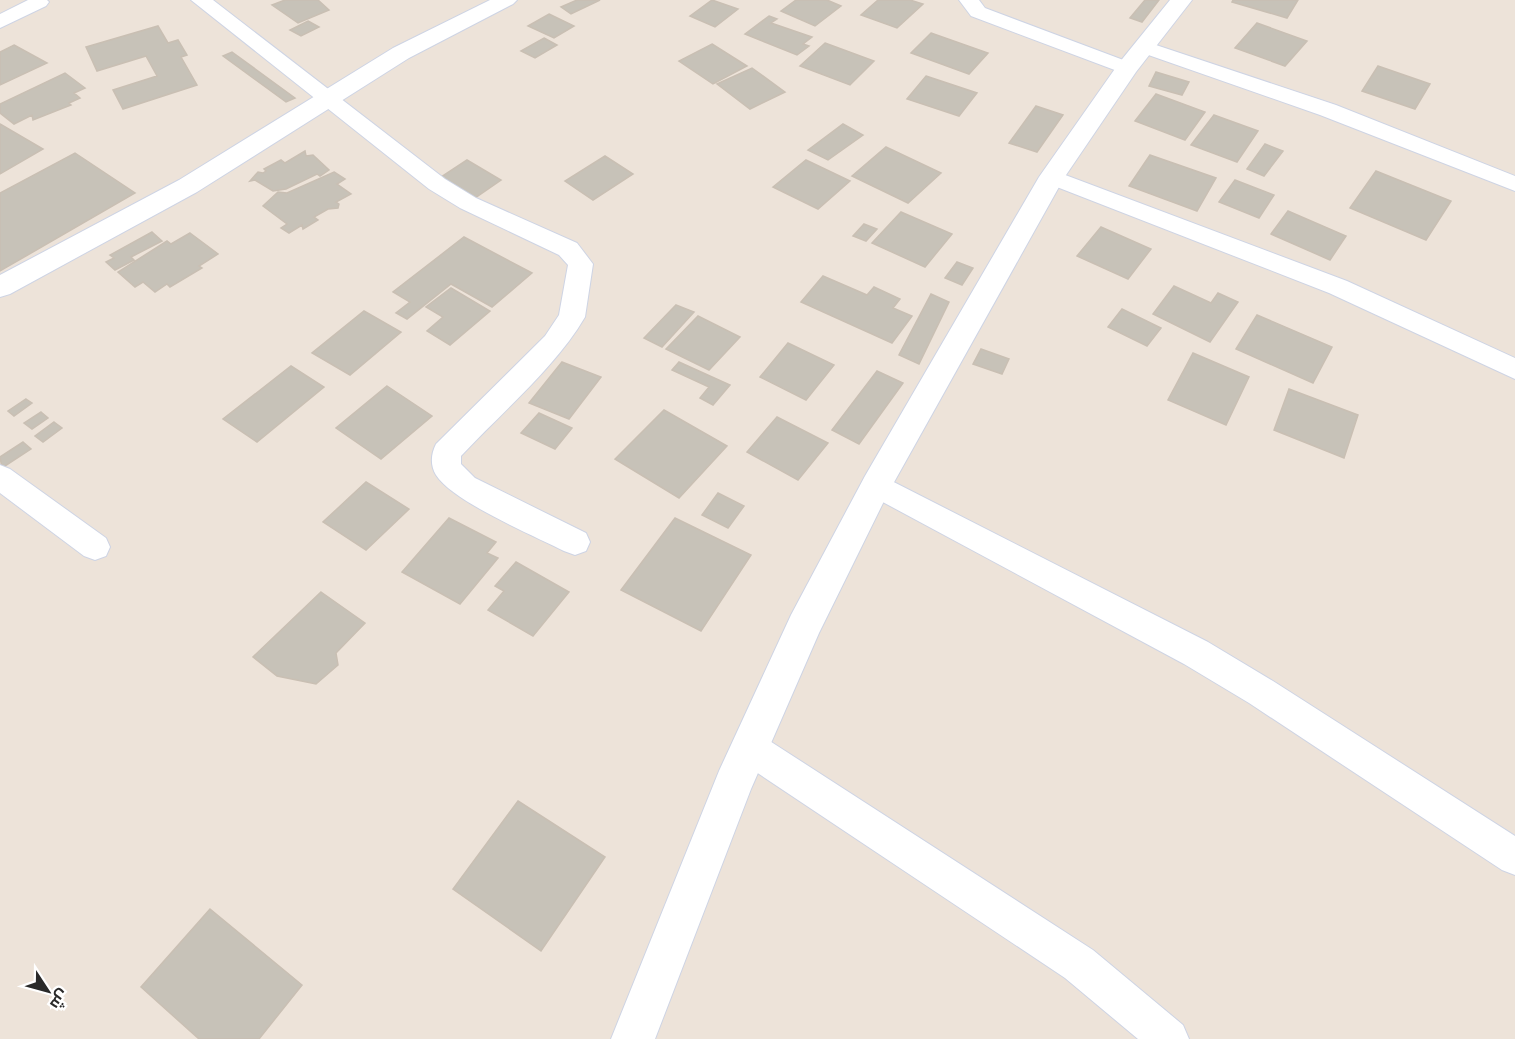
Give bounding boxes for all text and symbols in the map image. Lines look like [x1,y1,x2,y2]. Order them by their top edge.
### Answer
north arrow [18,961,78,1021]
text: ش [46,986,73,1013]

